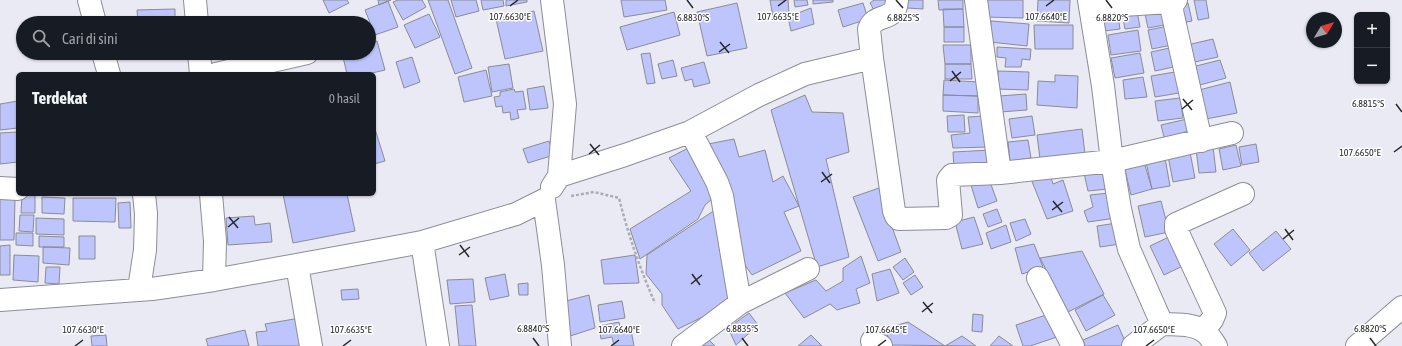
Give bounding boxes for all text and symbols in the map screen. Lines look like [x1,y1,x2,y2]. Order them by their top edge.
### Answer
text: 107.6630°E [489,11,532,22]
text: 107.6635°E [757,11,800,22]
text: 107.6640°E [1025,11,1068,22]
text: 6.8830°S [677,12,709,23]
text: 6.8825°S [887,12,919,23]
text: 6.8820°S [1096,12,1128,23]
north arrow [1306,12,1342,48]
map controls [1354,12,1390,84]
button: + [1354,12,1390,48]
search box [16,16,376,60]
icon: search [30,27,52,49]
text: Cari di sini [62,30,118,47]
button: − [1354,48,1390,84]
text: Terdekat [32,88,87,108]
text: 0 hasil [329,91,360,106]
text: 6.8815°S [1352,98,1384,109]
text: 107.6650°E [1339,147,1382,158]
text: 6.8840°S [517,323,549,334]
text: 6.8835°S [726,323,758,334]
text: 6.8820°S [1354,323,1386,334]
text: 107.6630°E [62,324,105,335]
text: 107.6635°E [330,324,373,335]
text: 107.6640°E [598,324,641,335]
text: 107.6645°E [865,324,908,335]
text: 107.6650°E [1133,324,1176,335]

